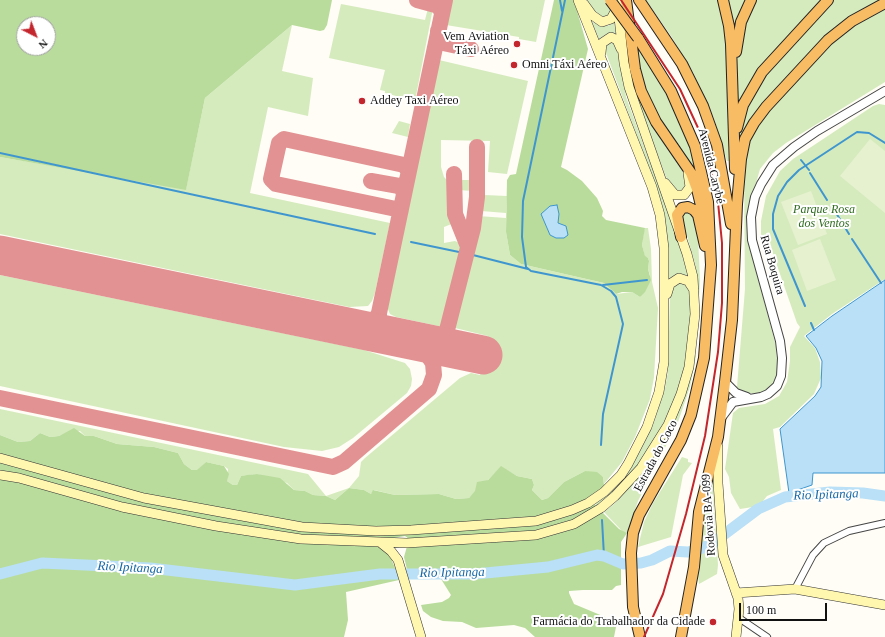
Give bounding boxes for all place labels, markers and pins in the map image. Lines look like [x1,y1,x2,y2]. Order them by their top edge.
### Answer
place label: Vem Aviation Táxi Aéreo [443,30,509,58]
marker: Vem Aviation Táxi Aéreo [512,39,522,49]
place label: Omni Táxi Aéreo [522,58,607,72]
marker: Omni Táxi Aéreo [509,60,519,70]
place label: Addey Taxi Aéreo [370,94,458,108]
marker: Addey Taxi Aéreo [357,96,367,106]
place label: Farmácia do Trabalhador da Cidade [533,615,705,629]
marker: Farmácia do Trabalhador da Cidade [708,617,718,627]

